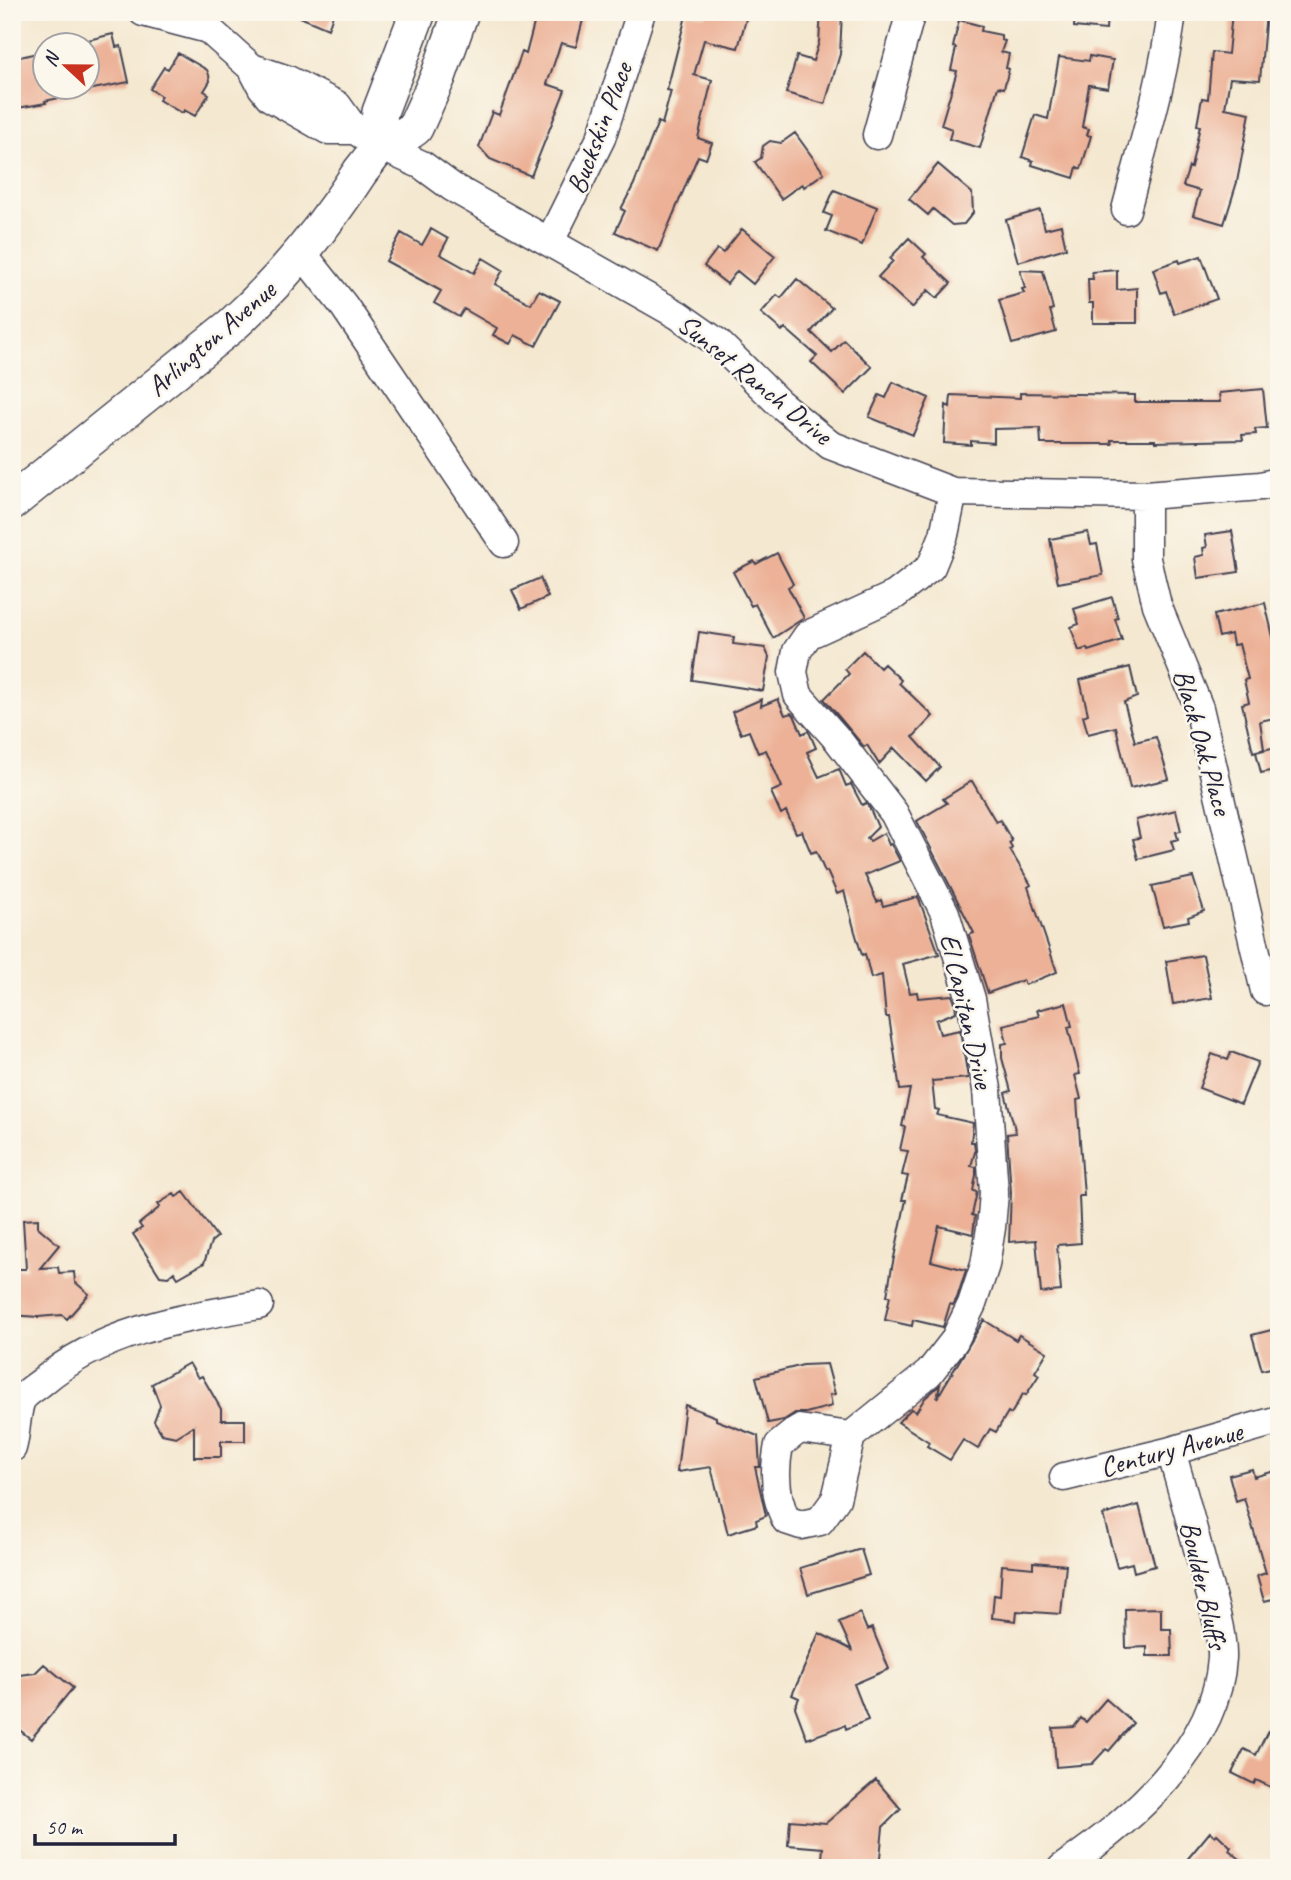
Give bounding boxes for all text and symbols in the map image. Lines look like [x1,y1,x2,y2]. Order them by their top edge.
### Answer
north arrow [32,32,102,102]
text: N [38,47,66,70]
street label: Buckskin Place [558,56,641,199]
street label: Arlington Avenue [139,271,284,403]
street label: Sunset Ranch Drive [671,306,841,453]
street label: Black Oak Place [1166,665,1241,820]
street label: El Capitan Drive [932,930,1002,1094]
street label: Century Avenue [1096,1413,1248,1485]
street label: Boulder Bluffs [1172,1518,1236,1655]
scale bar [35,1803,175,1847]
text: 50 m [46,1814,84,1840]

